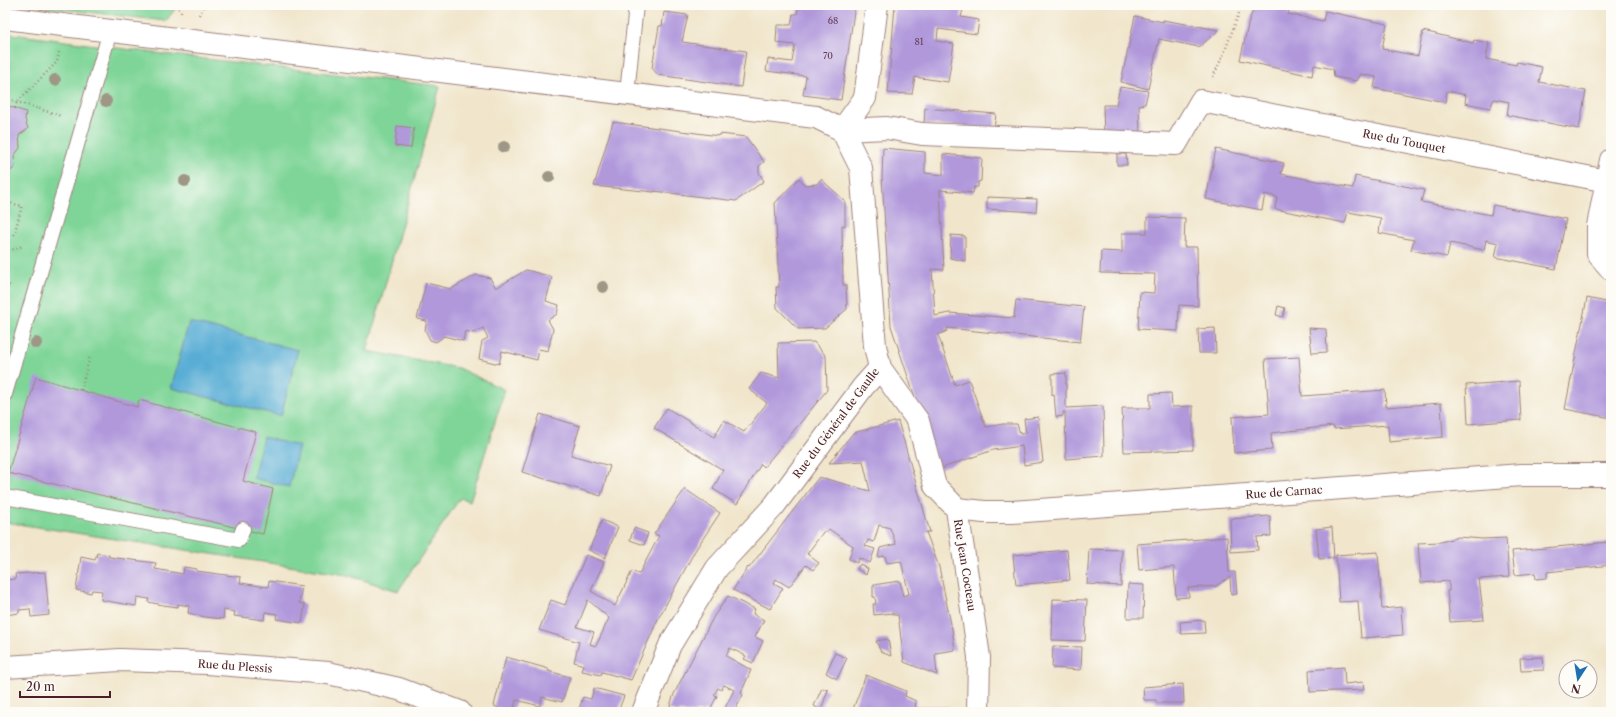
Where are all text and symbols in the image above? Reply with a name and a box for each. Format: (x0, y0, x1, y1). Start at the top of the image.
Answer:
house number: 68 (828, 15, 838, 26)
house number: 81 (914, 36, 924, 47)
house number: 70 (823, 50, 833, 61)
street label: Rue du Touquet (1361, 126, 1447, 156)
street label: Rue du Général de Gaulle (790, 365, 882, 481)
street label: Rue de Carnac (1245, 482, 1323, 502)
street label: Rue Jean Cocteau (951, 518, 979, 612)
street label: Rue du Plessis (197, 656, 273, 676)
north arrow (1558, 659, 1598, 699)
scale bar (20, 673, 110, 699)
text: 20 m (26, 679, 55, 694)
text: N (1569, 681, 1582, 697)

